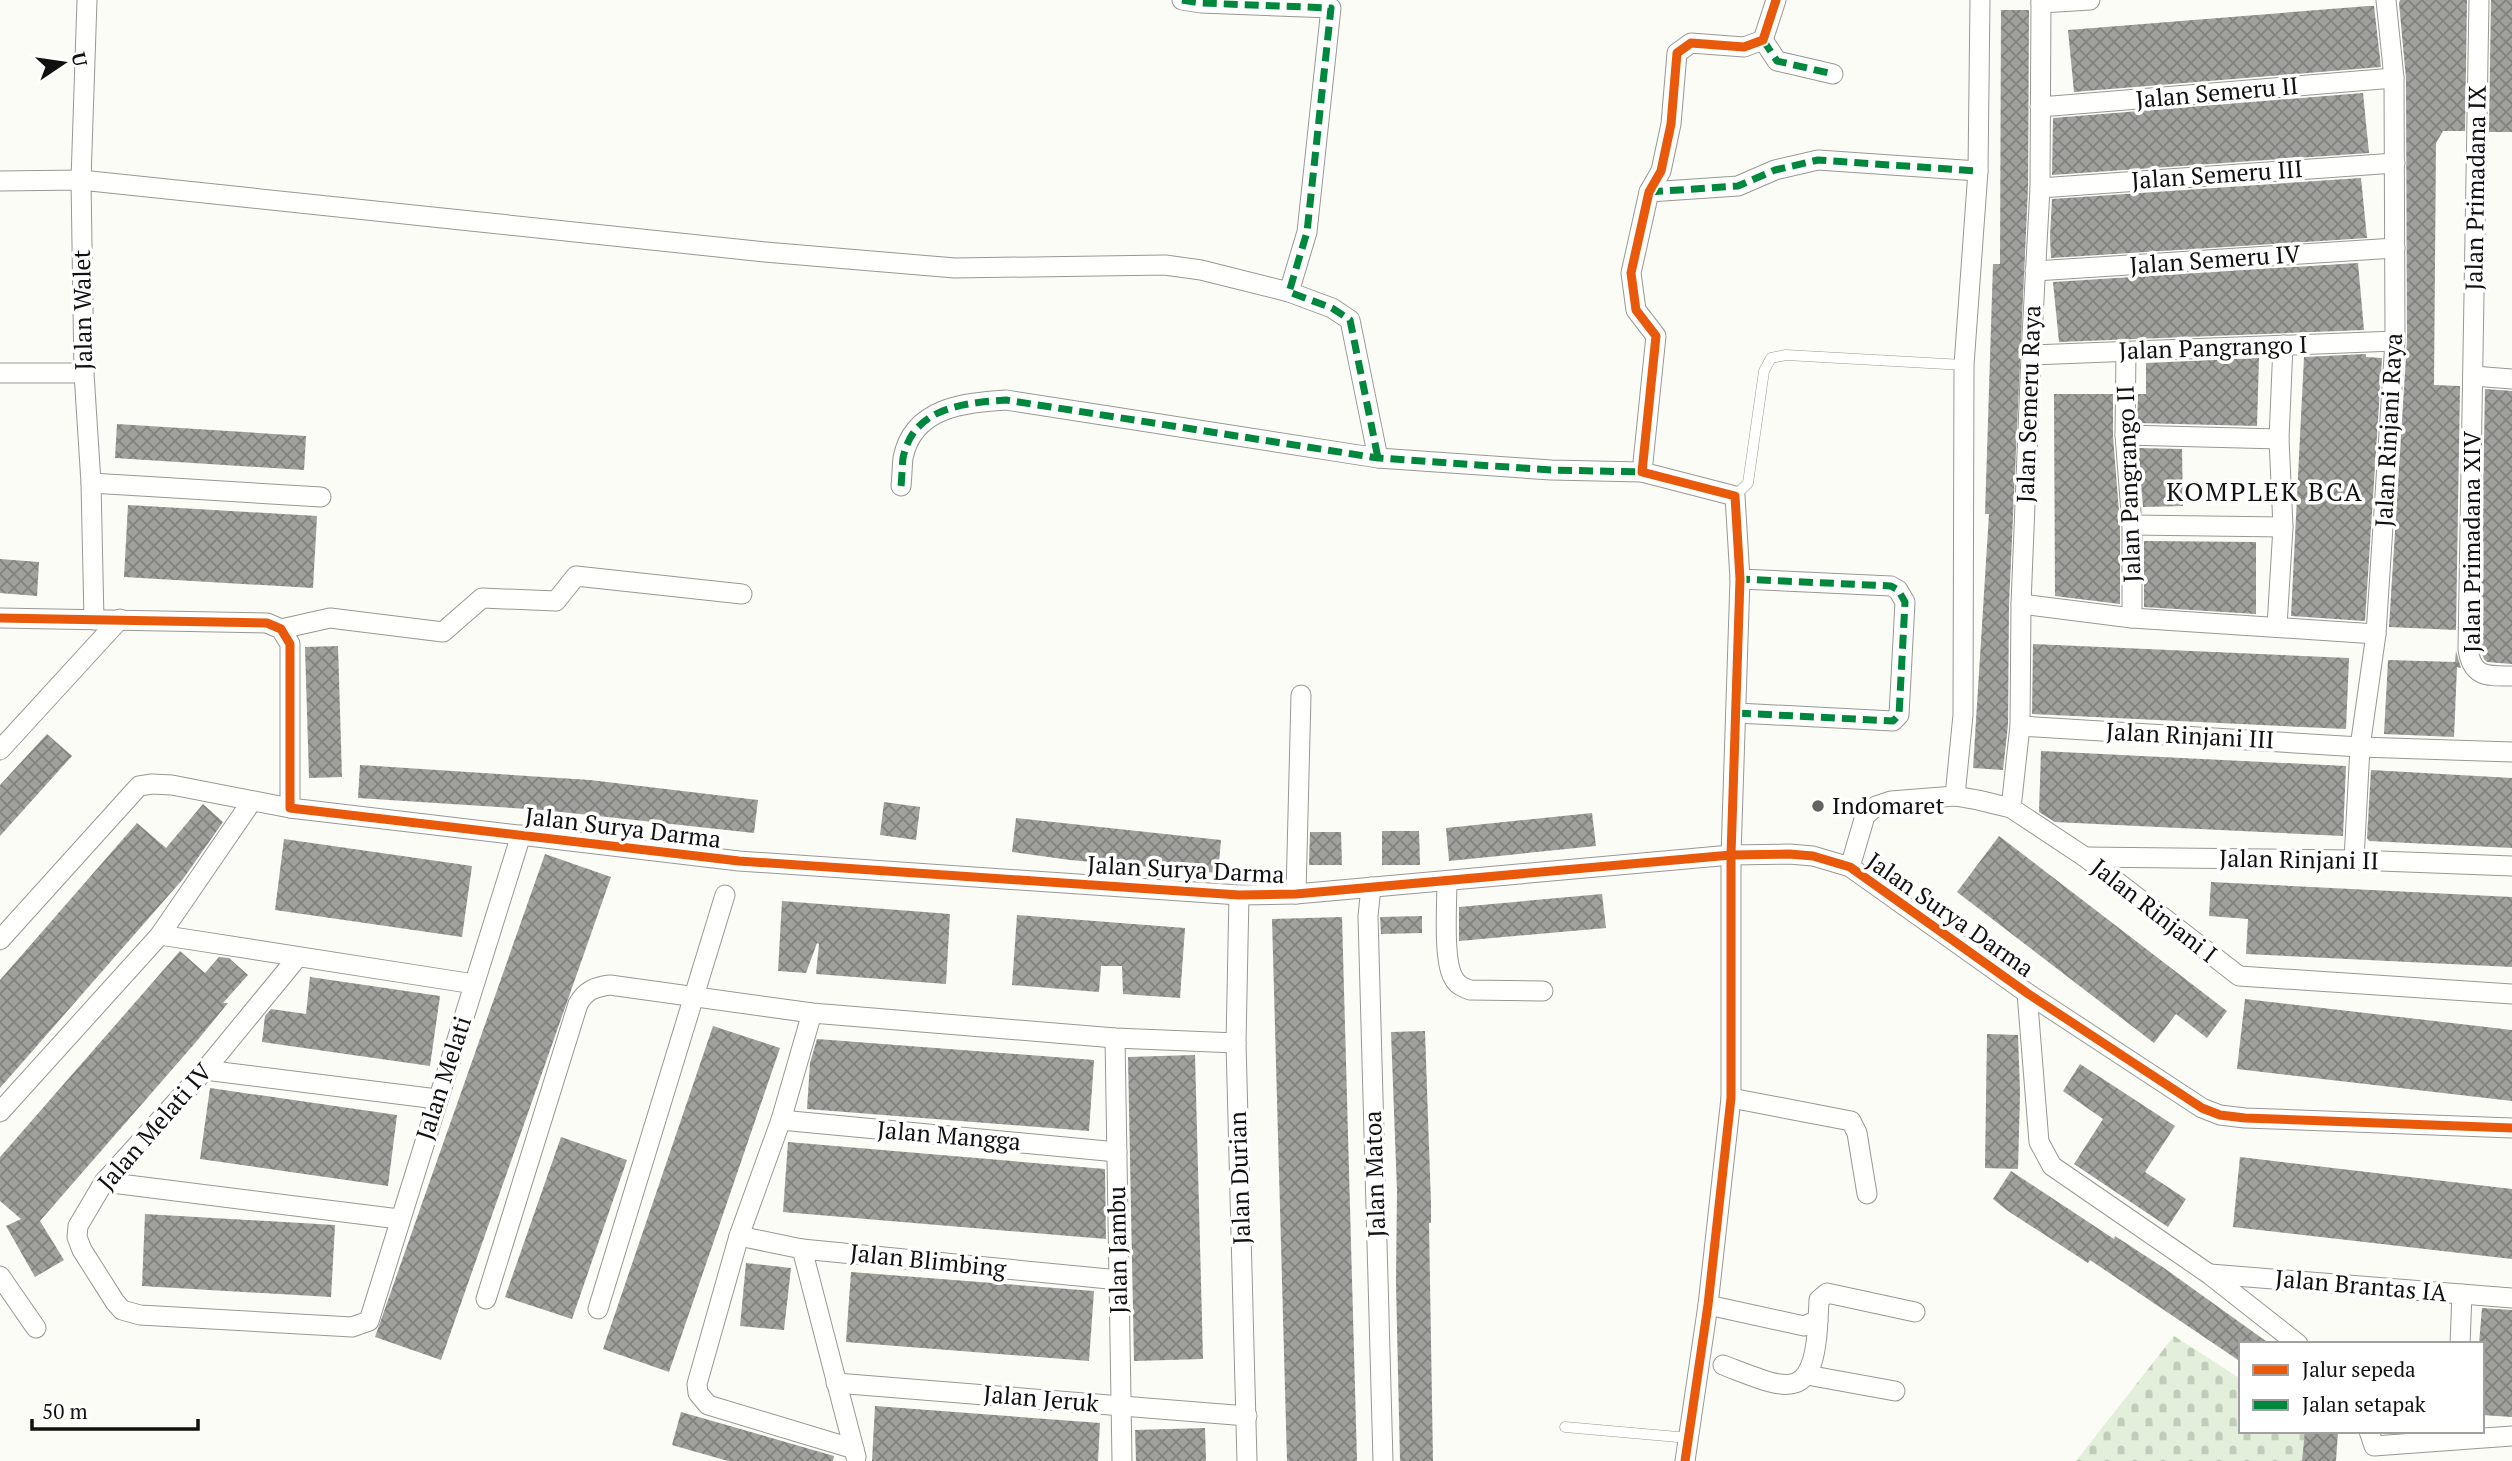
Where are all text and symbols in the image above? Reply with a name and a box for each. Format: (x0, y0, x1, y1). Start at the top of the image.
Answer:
north arrow (28, 28, 98, 98)
text: U (66, 50, 94, 69)
street label: Jalan Semeru II (2134, 69, 2300, 115)
street label: Jalan Primadana IX (2457, 85, 2493, 291)
street label: Jalan Semeru III (2130, 152, 2304, 196)
street label: Jalan Semeru IV (2128, 237, 2302, 281)
street label: Jalan Walet (65, 249, 99, 371)
street label: Jalan Semeru Raya (2009, 304, 2047, 503)
street label: Jalan Pangrango I (2118, 328, 2308, 366)
street label: Jalan Rinjani Raya (2367, 332, 2409, 528)
street label: Jalan Pangrango II (2109, 385, 2147, 583)
street label: Jalan Primadana XIV (2455, 430, 2487, 653)
district label: KOMPLEK BCA (2166, 474, 2364, 508)
street label: Jalan Rinjani III (2105, 715, 2275, 755)
place label: Indomaret (1832, 789, 1944, 821)
marker: Indomaret (1810, 798, 1826, 814)
street label: Jalan Surya Darma (523, 799, 723, 855)
street label: Jalan Rinjani II (2219, 842, 2379, 876)
street label: Jalan Surya Darma (1861, 845, 2041, 984)
street label: Jalan Surya Darma (1087, 848, 1285, 890)
street label: Jalan Rinjani I (2085, 851, 2224, 969)
street label: Jalan Melati (408, 1012, 478, 1144)
street label: Jalan Melati IV (90, 1055, 219, 1197)
street label: Jalan Matoa (1356, 1110, 1392, 1238)
street label: Jalan Durian (1221, 1111, 1257, 1245)
street label: Jalan Mangga (876, 1113, 1022, 1157)
street label: Jalan Jambu (1100, 1186, 1134, 1314)
street label: Jalan Blimbing (848, 1236, 1008, 1284)
street label: Jalan Brantas IA (2274, 1262, 2449, 1308)
legend (2239, 1342, 2484, 1433)
text: Jalur sepeda (2302, 1355, 2416, 1383)
street label: Jalan Jeruk (982, 1377, 1101, 1419)
scale bar (32, 1388, 198, 1432)
text: Jalan setapak (2302, 1390, 2426, 1418)
text: 50 m (42, 1397, 88, 1425)

